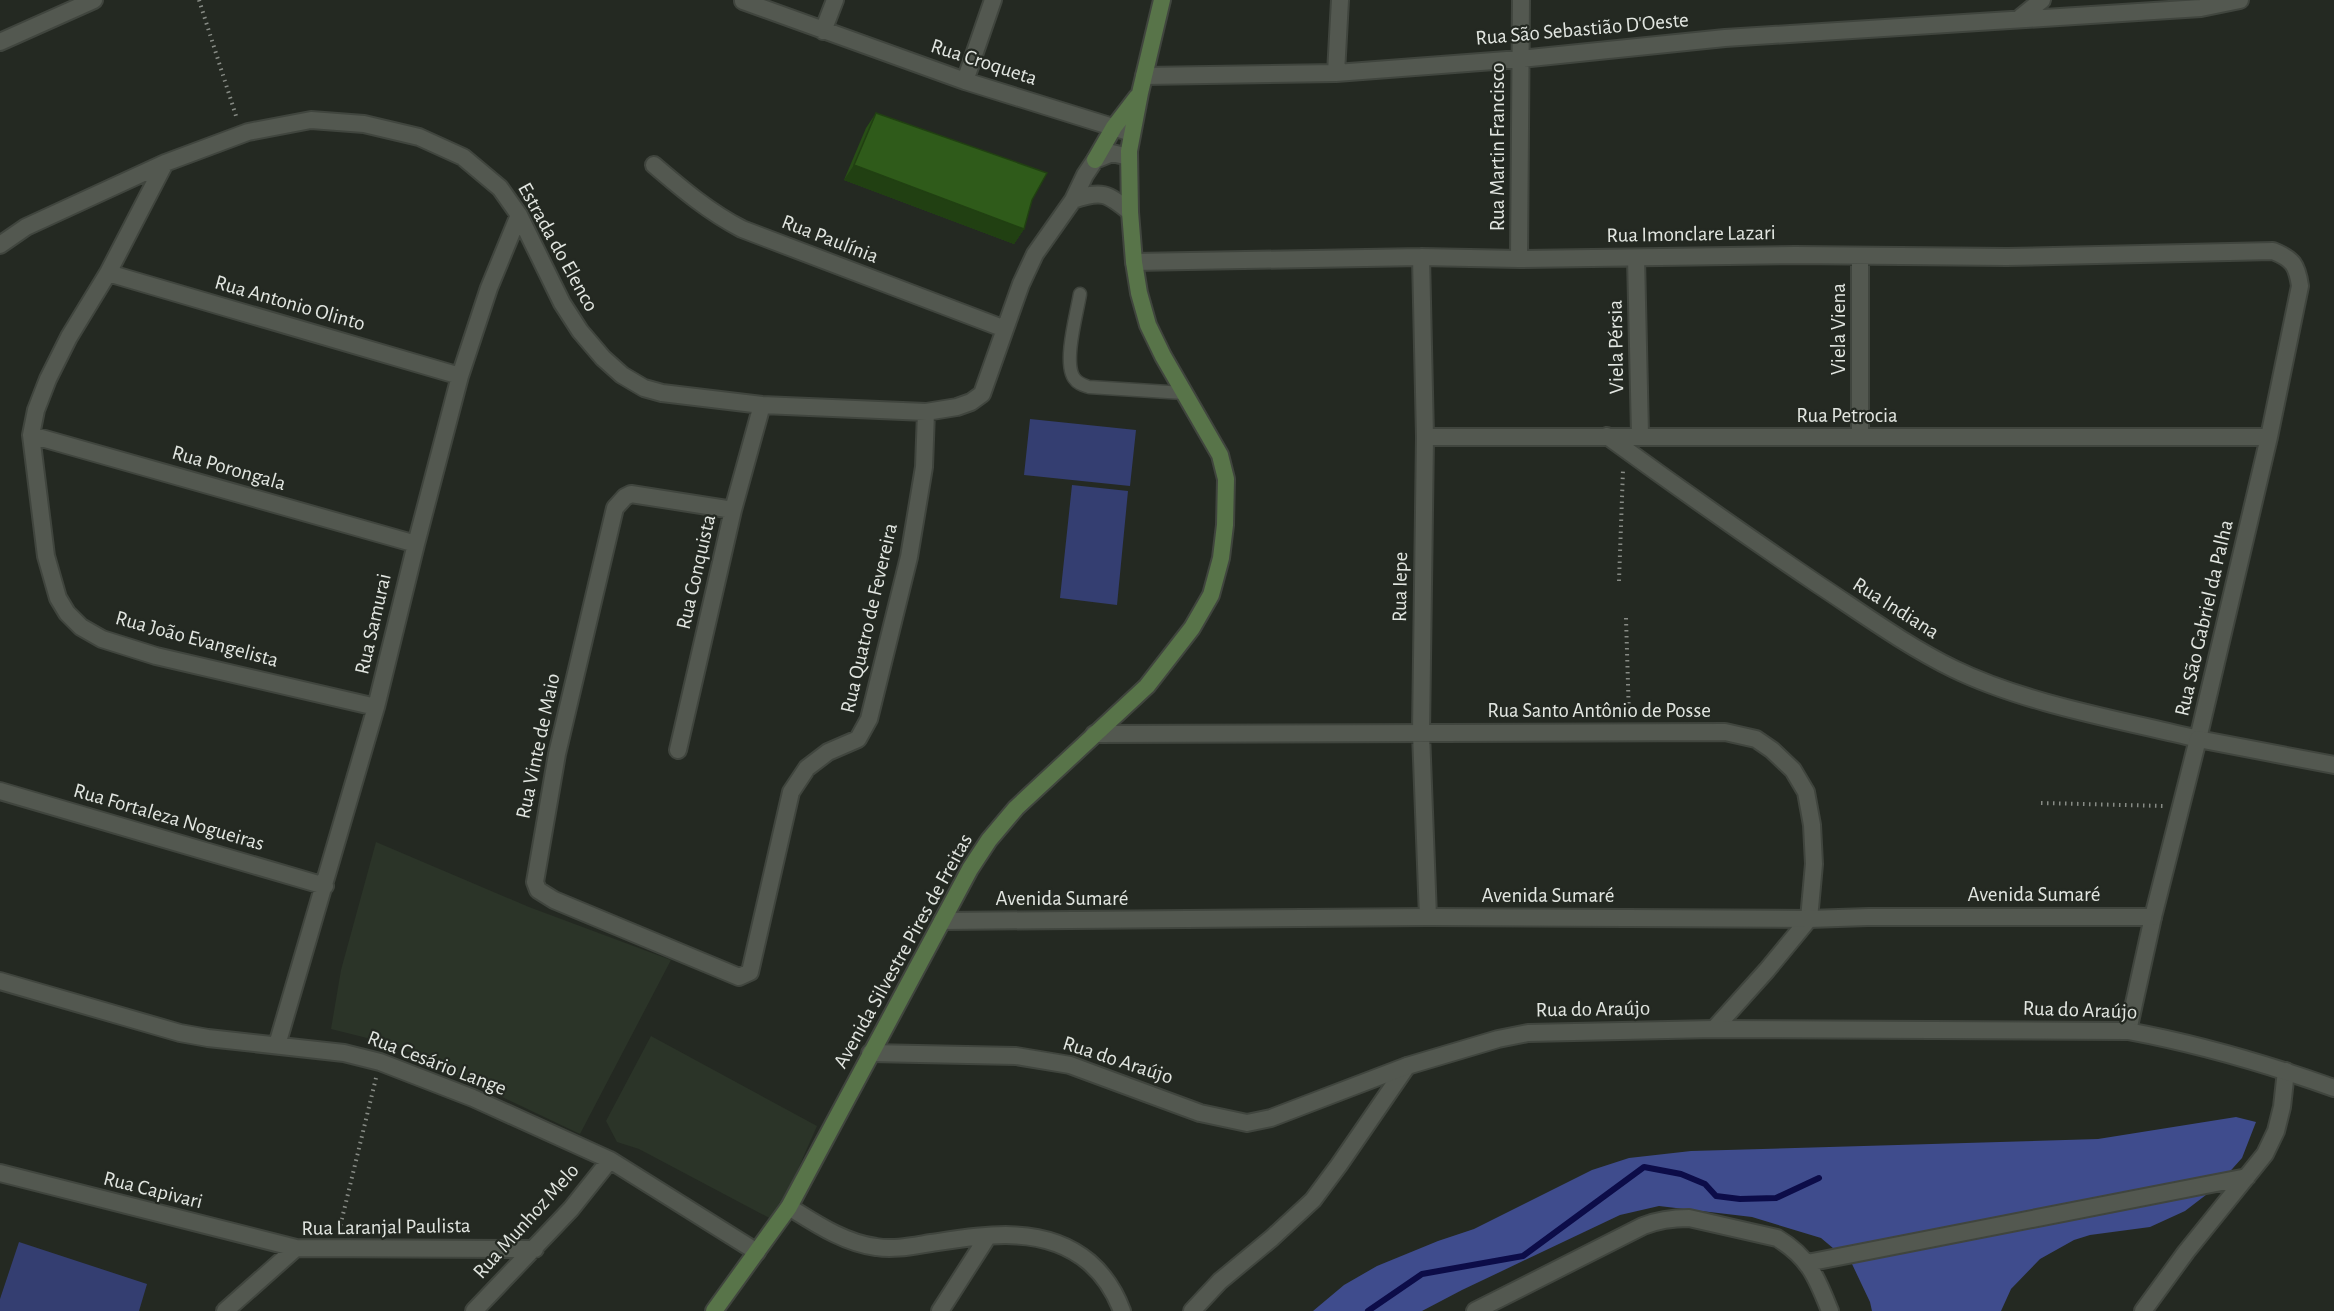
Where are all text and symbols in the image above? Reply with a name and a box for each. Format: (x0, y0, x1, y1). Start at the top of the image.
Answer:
street label: Rua São Sebastião D'Oeste (1474, 9, 1690, 49)
street label: Rua Croqueta (928, 35, 1040, 89)
street label: Rua Martin Francisco (1487, 63, 1508, 231)
street label: Estrada do Elenco (514, 179, 602, 315)
street label: Rua Paulínia (779, 211, 882, 267)
street label: Rua Imonclare Lazari (1606, 222, 1776, 246)
street label: Rua Antonio Olinto (212, 272, 368, 334)
street label: Viela Viena (1828, 283, 1849, 375)
street label: Viela Pérsia (1605, 300, 1627, 394)
street label: Rua Petrocia (1796, 405, 1898, 426)
street label: Rua Porongala (170, 442, 289, 494)
street label: Rua Conquista (673, 512, 719, 631)
street label: Rua São Gabriel da Palha (2171, 517, 2237, 718)
street label: Rua Quatro de Fevereira (837, 521, 901, 715)
street label: Rua Iepe (1389, 552, 1411, 622)
street label: Rua Samurai (351, 572, 395, 676)
street label: Rua Indiana (1849, 573, 1943, 643)
street label: Rua João Evangelista (113, 607, 281, 671)
street label: Rua Vinte de Maio (512, 671, 564, 821)
street label: Rua Santo Antônio de Posse (1487, 700, 1711, 721)
street label: Rua Fortaleza Nogueiras (71, 780, 267, 854)
street label: Avenida Silvestre Pires de Freitas (830, 830, 976, 1072)
street label: Avenida Sumaré (1967, 884, 2101, 905)
street label: Avenida Sumaré (1481, 885, 1615, 906)
street label: Avenida Sumaré (995, 888, 1129, 909)
street label: Rua do Araújo (1536, 998, 1650, 1020)
street label: Rua do Araújo (2022, 998, 2138, 1022)
street label: Rua Cesário Lange (365, 1027, 509, 1099)
street label: Rua do Araújo (1060, 1032, 1176, 1088)
street label: Rua Munhoz Melo (469, 1159, 583, 1283)
street label: Rua Capivari (101, 1168, 205, 1212)
street label: Rua Laranjal Paulista (301, 1215, 471, 1239)

